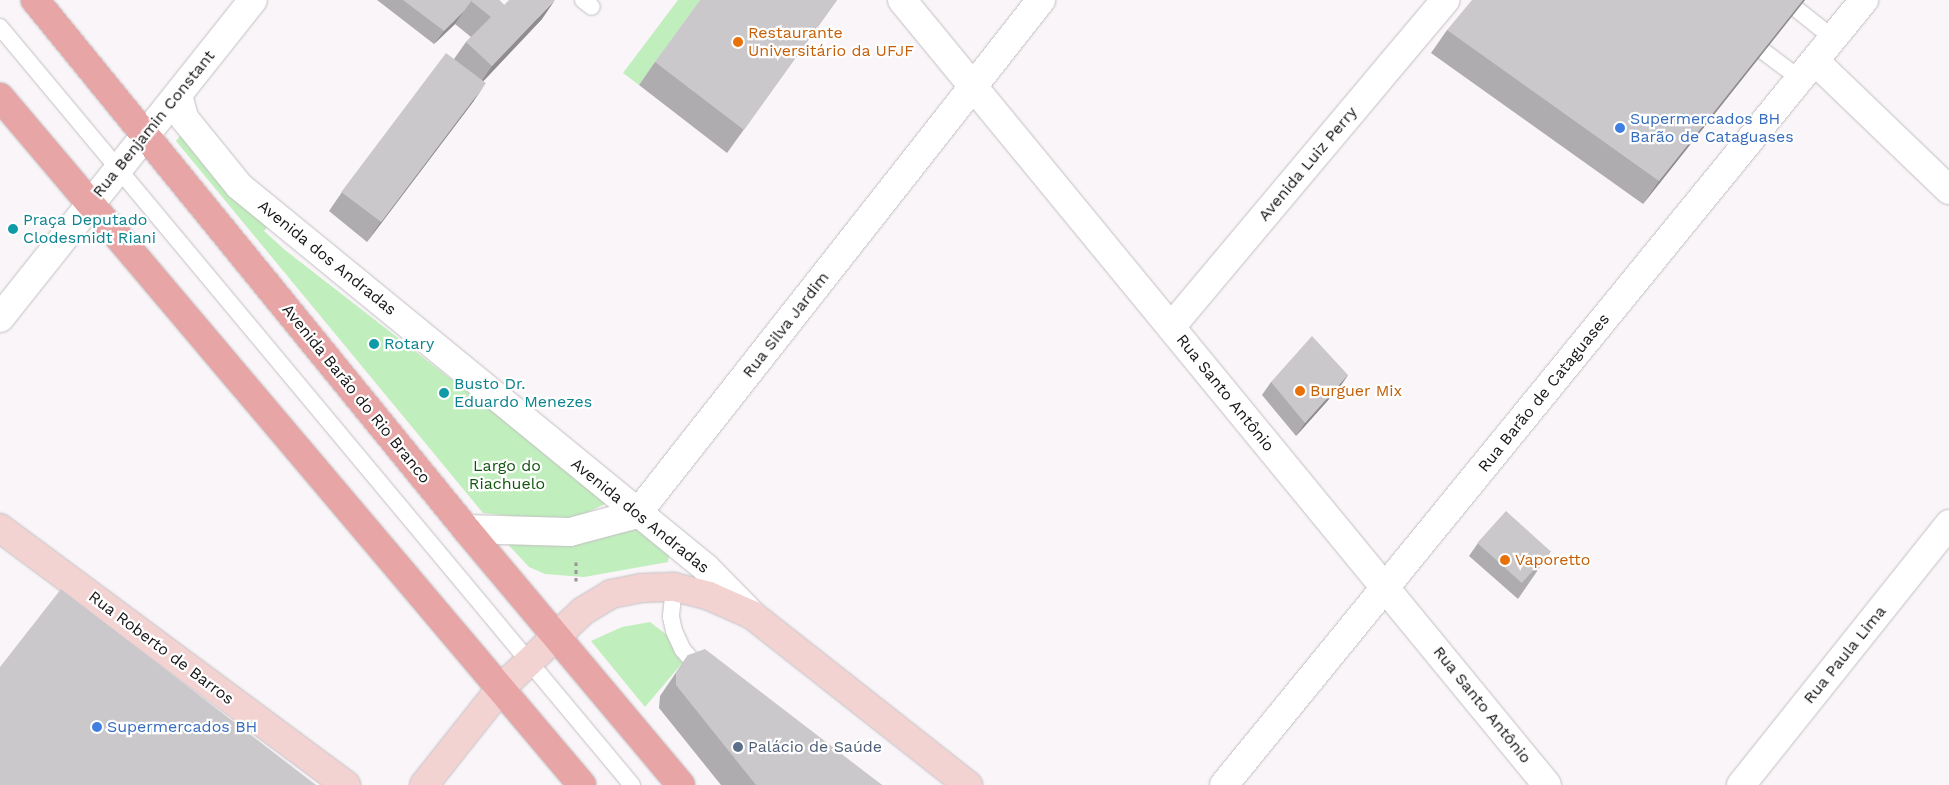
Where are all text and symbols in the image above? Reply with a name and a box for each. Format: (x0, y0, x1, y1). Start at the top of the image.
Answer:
place label: Restaurante Universitário da UFJF (748, 23, 914, 61)
marker: Restaurante Universitário da UFJF (732, 36, 744, 48)
street label: Rua Benjamin Constant (89, 47, 219, 201)
street label: Avenida Luiz Perry (1254, 103, 1362, 225)
place label: Supermercados BH Barão de Cataguases (1630, 109, 1794, 147)
marker: Supermercados BH Barão de Cataguases (1614, 122, 1626, 134)
street label: Avenida dos Andradas (254, 196, 400, 320)
place label: Praça Deputado Clodesmidt Riani (23, 210, 156, 248)
marker: Praça Deputado Clodesmidt Riani (7, 223, 19, 235)
street label: Rua Silva Jardim (738, 268, 834, 382)
street label: Avenida Barão do Rio Branco (278, 300, 434, 488)
street label: Rua Barão de Cataguases (1474, 310, 1614, 476)
street label: Rua Santo Antônio (1172, 330, 1278, 456)
place label: Rotary (384, 334, 434, 354)
marker: Rotary (368, 338, 380, 350)
place label: Busto Dr. Eduardo Menezes (454, 374, 592, 412)
place label: Burguer Mix (1310, 381, 1402, 401)
marker: Burguer Mix (1294, 385, 1306, 397)
marker: Busto Dr. Eduardo Menezes (438, 387, 450, 399)
street label: Avenida dos Andradas (567, 454, 713, 578)
park label: Largo do Riachuelo (469, 456, 545, 494)
place label: Vaporetto (1515, 550, 1590, 570)
marker: Vaporetto (1499, 554, 1511, 566)
street label: Rua Roberto de Barros (85, 587, 237, 709)
street label: Rua Paula Lima (1799, 602, 1891, 708)
street label: Rua Santo Antônio (1429, 642, 1535, 768)
place label: Supermercados BH (107, 717, 257, 737)
marker: Supermercados BH (91, 721, 103, 733)
place label: Palácio de Saúde (748, 737, 882, 757)
marker: Palácio de Saúde (732, 741, 744, 753)

